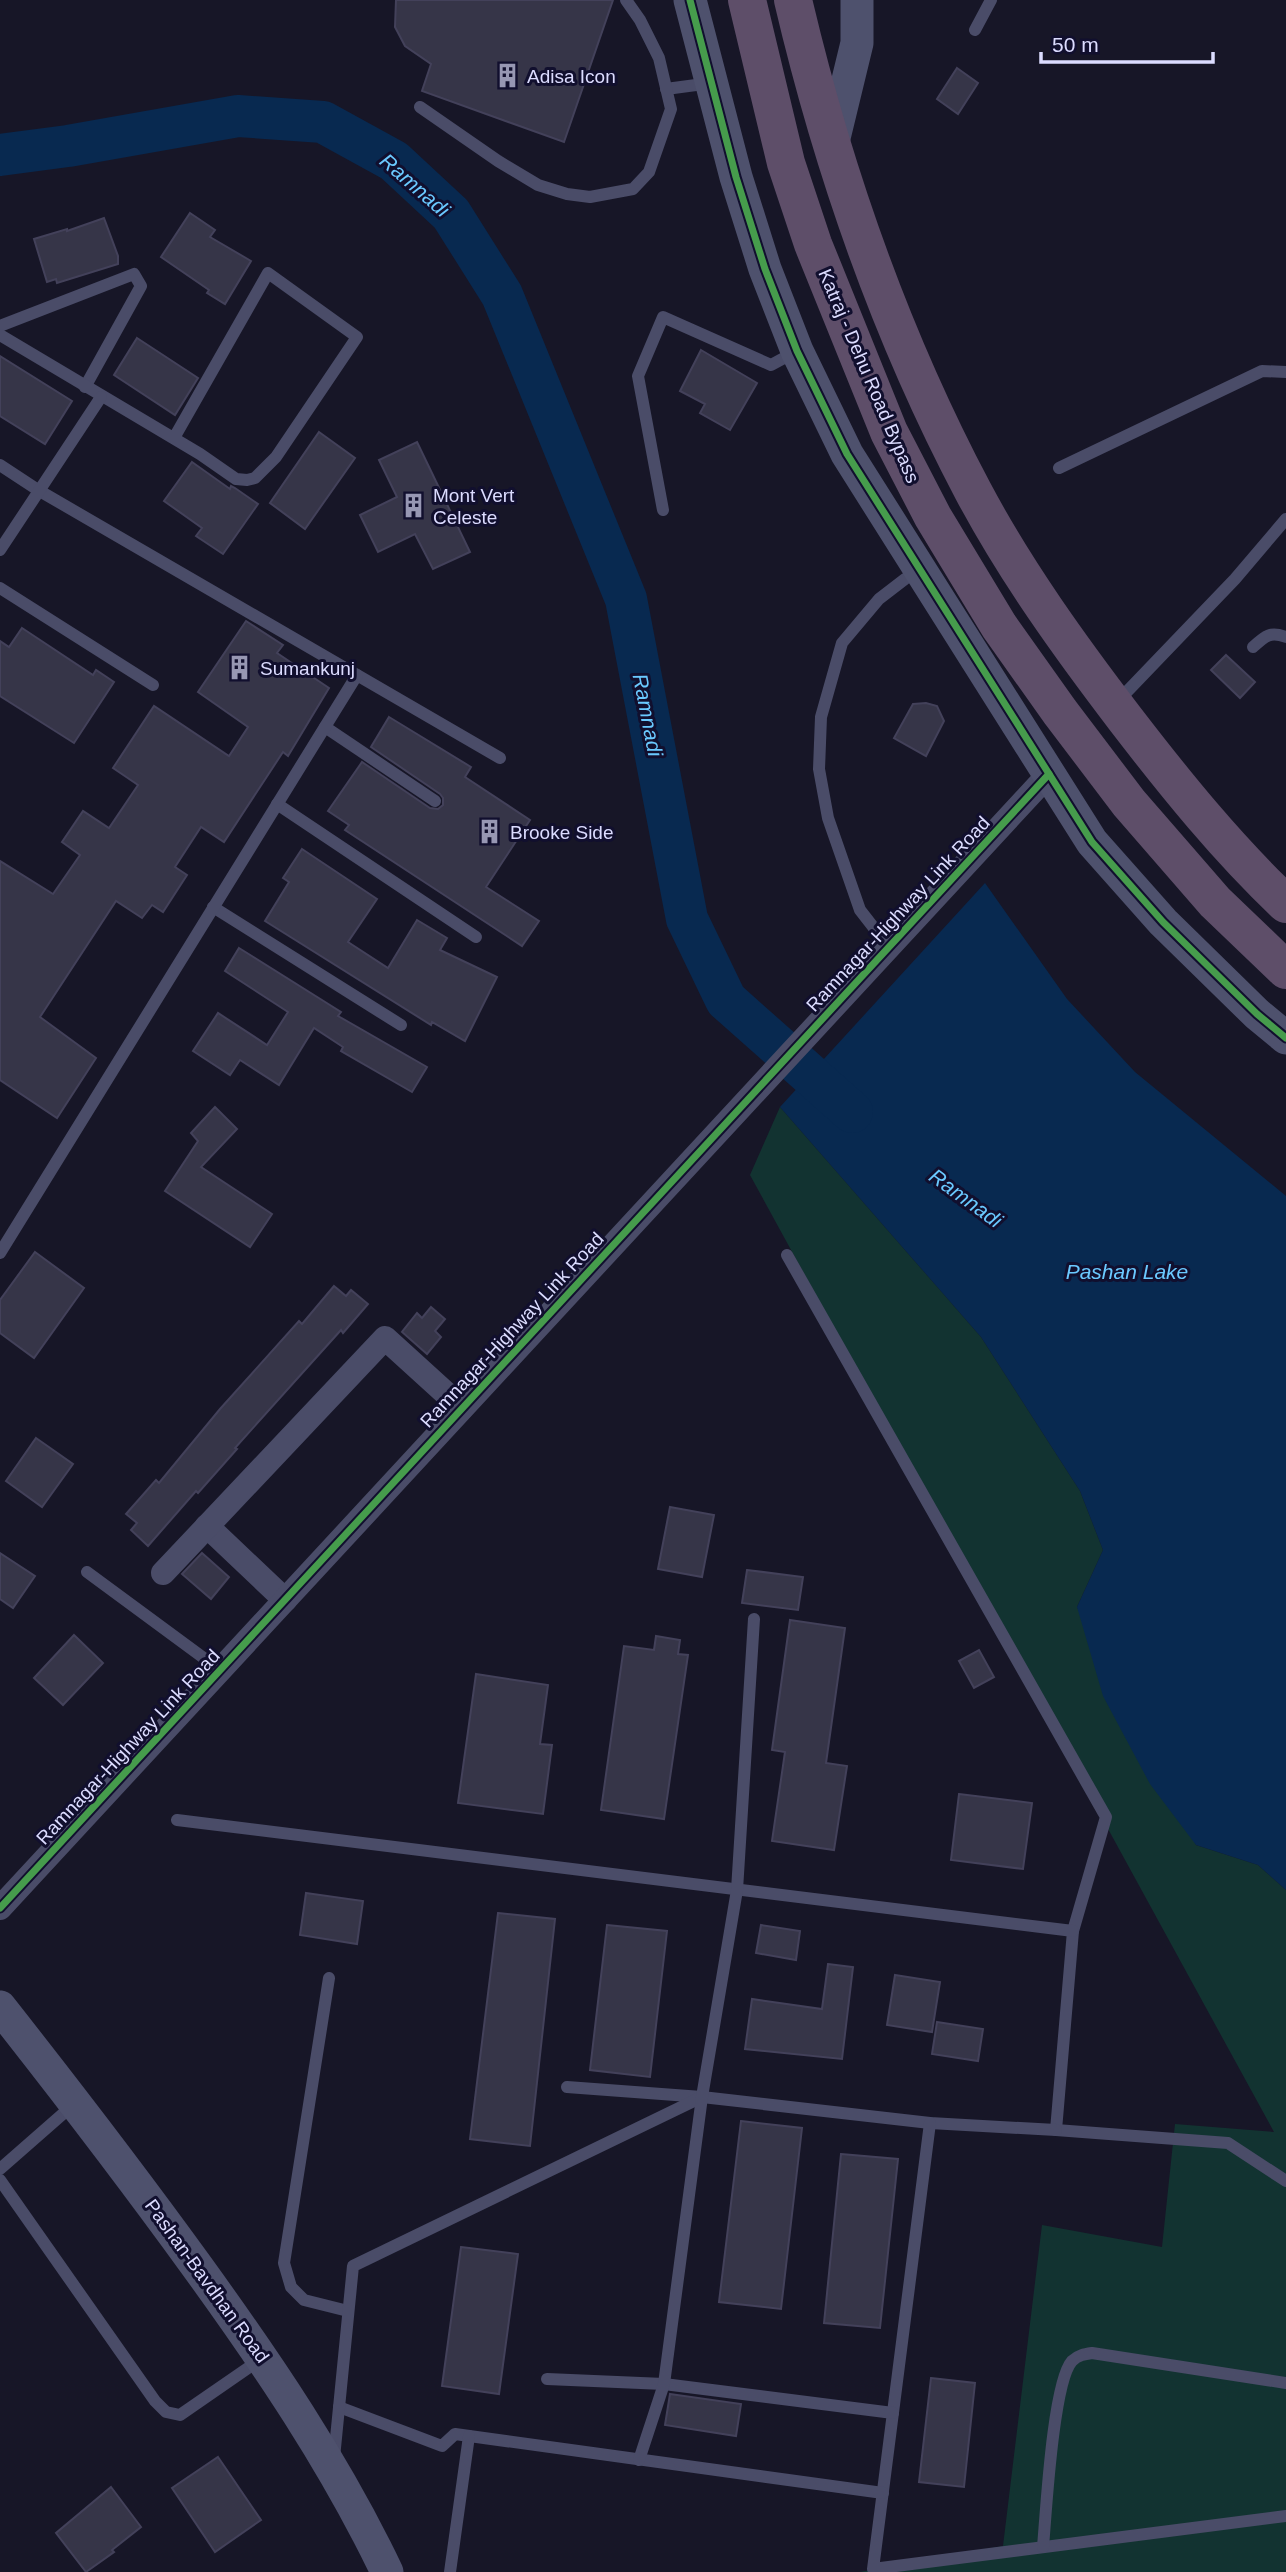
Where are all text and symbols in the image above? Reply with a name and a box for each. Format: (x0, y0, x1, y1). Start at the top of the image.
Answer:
scale bar (1041, 21, 1212, 65)
text: 50 m (1052, 33, 1099, 56)
building icon: Adisa Icon (493, 62, 521, 90)
place label: Adisa Icon (527, 66, 616, 87)
water label: Ramnadi (376, 149, 455, 222)
street label: Katraj - Dehu Road Bypass (814, 266, 924, 486)
place label: Mont Vert Celeste (433, 485, 515, 528)
building icon: Mont Vert Celeste (399, 492, 427, 520)
building icon: Sumankunj (226, 654, 254, 682)
place label: Sumankunj (260, 658, 355, 679)
water label: Ramnadi (629, 672, 668, 760)
street label: Ramnagar-Highway Link Road (802, 812, 994, 1016)
building icon: Brooke Side (476, 818, 504, 846)
place label: Brooke Side (510, 822, 614, 843)
water label: Ramnadi (925, 1164, 1008, 1233)
street label: Ramnagar-Highway Link Road (416, 1228, 608, 1432)
water label: Pashan Lake (1066, 1260, 1188, 1283)
street label: Ramnagar-Highway Link Road (32, 1645, 224, 1849)
street label: Pashan-Bavdhan Road (141, 2195, 273, 2367)

